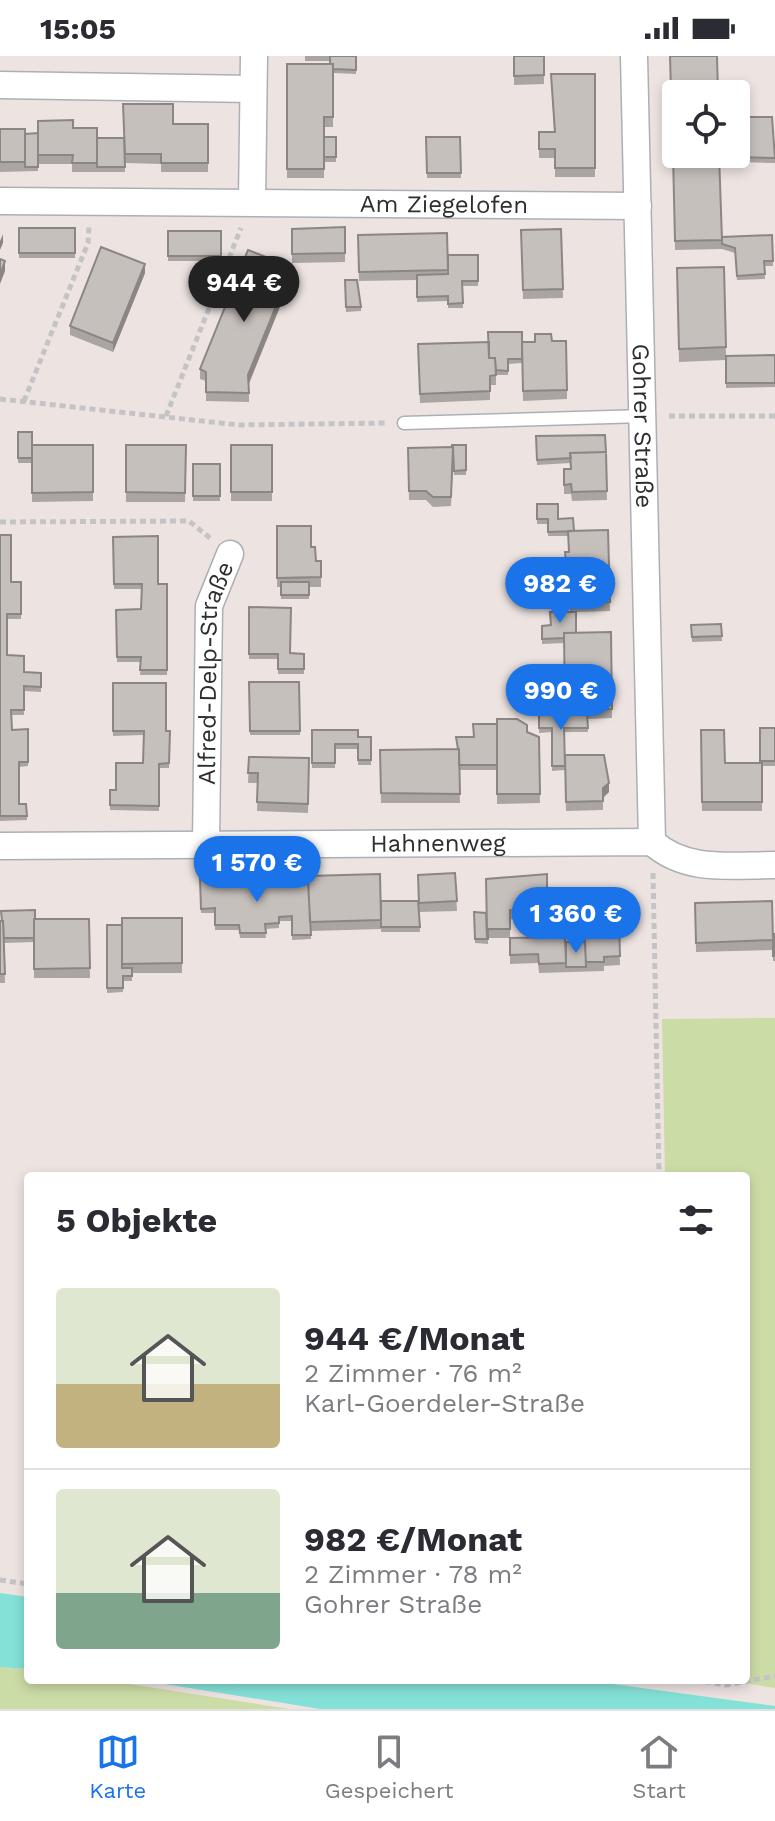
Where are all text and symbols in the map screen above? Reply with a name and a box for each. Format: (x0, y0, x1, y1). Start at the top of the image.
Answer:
text: 15:05 (40, 11, 116, 46)
map controls (662, 80, 750, 168)
button: locate (662, 80, 750, 168)
street label: Am Ziegelofen (360, 190, 528, 219)
pin: 944 € (188, 256, 300, 324)
text: 944 € (206, 267, 282, 297)
street label: Gohrer Straße (627, 343, 658, 508)
street label: Alfred-Delp-Straße (193, 557, 240, 785)
pin: 982 € (504, 557, 616, 625)
text: 982 € (523, 568, 597, 598)
pin: 990 € (505, 664, 617, 732)
text: 990 € (524, 675, 598, 705)
street label: Hahnenweg (370, 829, 506, 858)
pin: 1 570 € (183, 836, 331, 904)
text: 1 570 € (212, 847, 302, 877)
pin: 1 360 € (502, 887, 650, 955)
text: 1 360 € (530, 898, 622, 928)
icon: filters (674, 1198, 718, 1242)
text: 5 Objekte (56, 1200, 217, 1240)
text: 944 €/Monat (304, 1318, 525, 1358)
icon: home (120, 1320, 216, 1416)
text: 2 Zimmer · 76 m² (304, 1358, 521, 1388)
text: Karl-Goerdeler-Straße (304, 1388, 585, 1418)
text: 982 €/Monat (304, 1519, 522, 1559)
icon: home (120, 1521, 216, 1617)
text: 2 Zimmer · 78 m² (304, 1559, 522, 1589)
text: Gohrer Straße (304, 1589, 482, 1619)
tab: Karte (89, 1730, 146, 1803)
tab: Gespeichert (325, 1730, 454, 1803)
tab: Start (632, 1730, 686, 1803)

